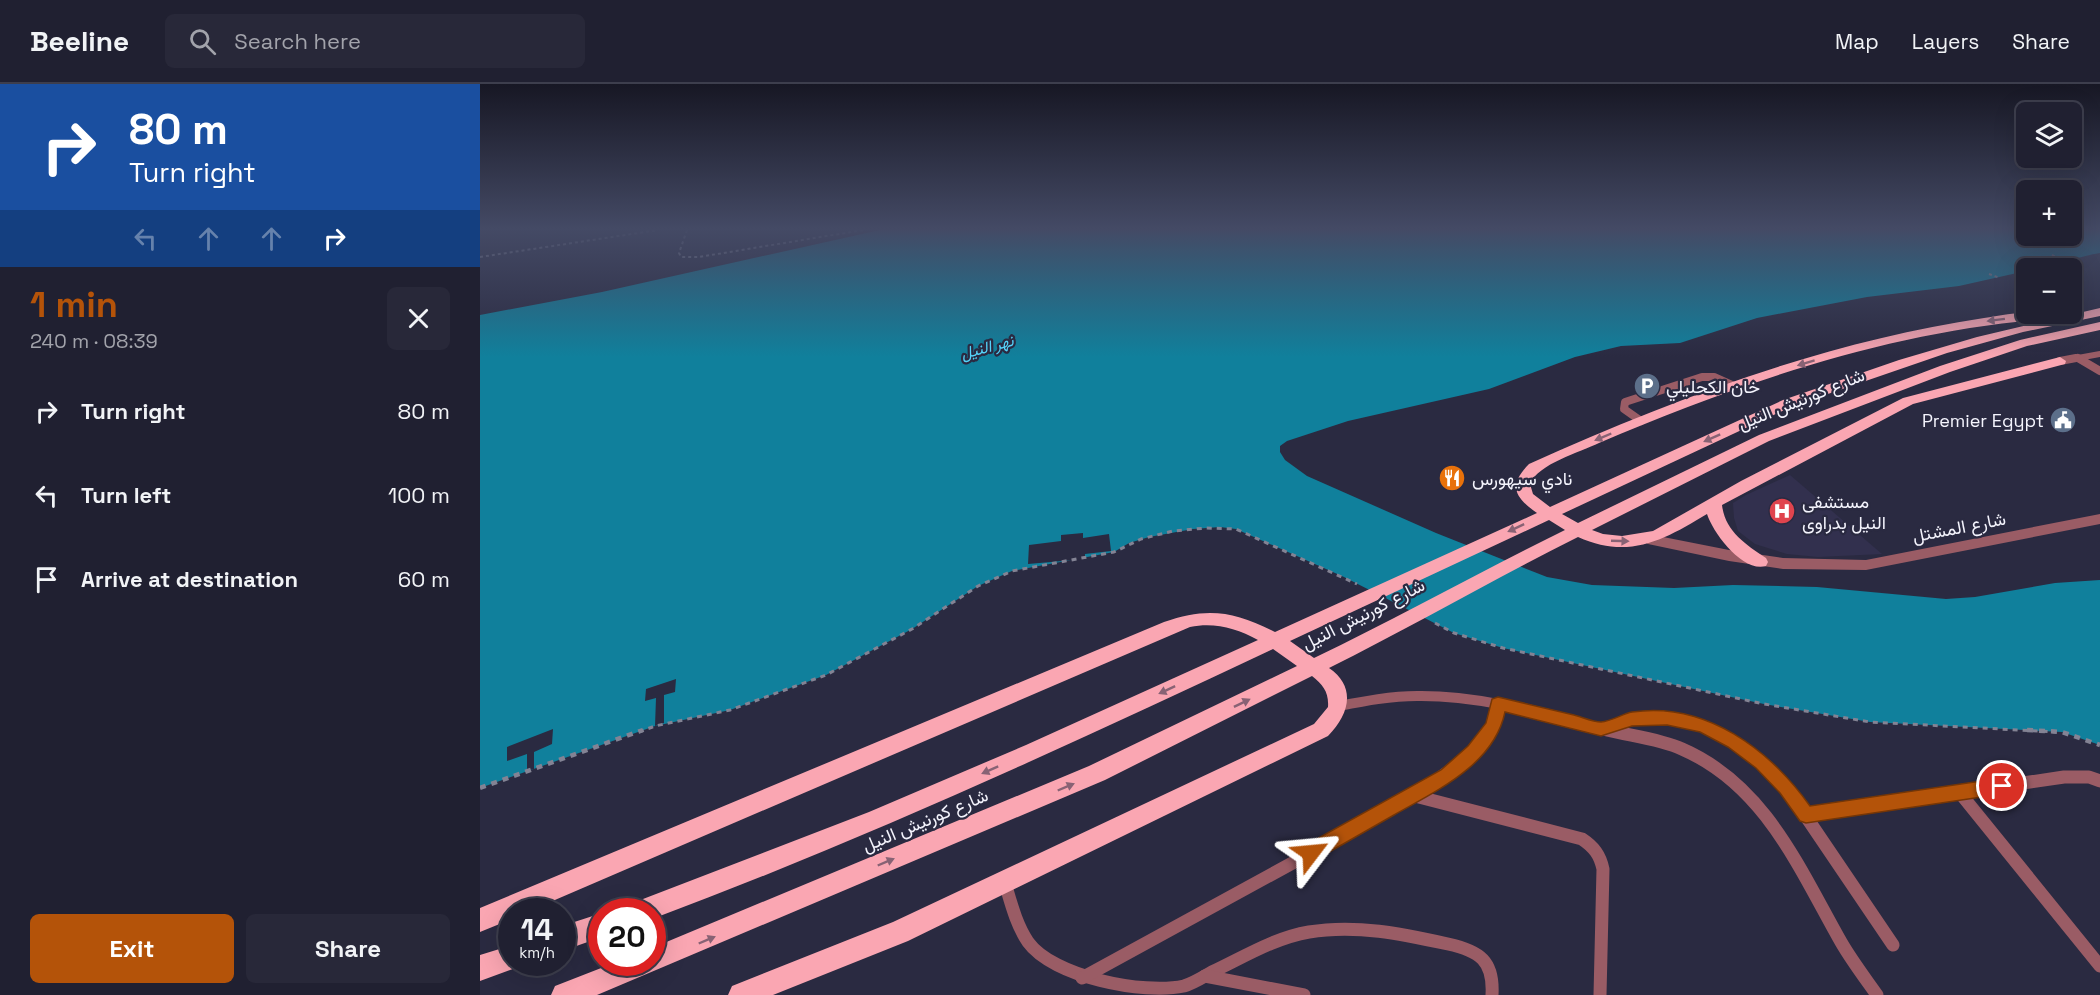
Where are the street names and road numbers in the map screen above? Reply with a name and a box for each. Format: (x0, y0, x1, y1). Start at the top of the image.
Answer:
street label: شارع كورنيش النيل (1734, 363, 1868, 436)
street label: شارع المشتل (1910, 507, 2008, 548)
street label: شارع كورنيش النيل (1298, 573, 1429, 656)
street label: شارع كورنيش النيل (858, 783, 992, 858)

